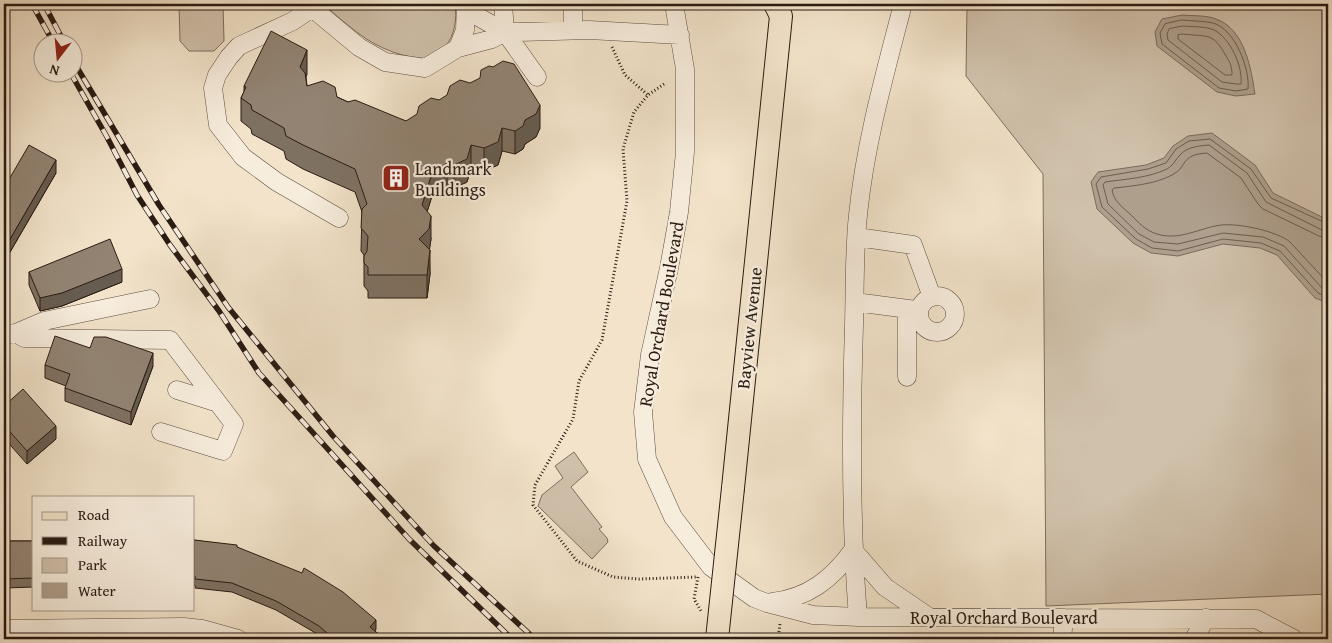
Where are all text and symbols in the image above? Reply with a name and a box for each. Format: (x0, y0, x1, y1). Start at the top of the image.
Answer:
north arrow (32, 32, 82, 82)
text: N (47, 59, 62, 81)
place label: Landmark Buildings (415, 155, 493, 203)
building icon: Landmark Buildings (381, 163, 411, 193)
street label: Royal Orchard Boulevard (631, 219, 691, 409)
street label: Bayview Avenue (729, 266, 769, 390)
legend (32, 496, 195, 610)
text: Road (78, 504, 109, 525)
text: Railway (78, 530, 128, 551)
text: Park (78, 554, 107, 575)
text: Water (78, 580, 116, 601)
street label: Royal Orchard Boulevard (910, 604, 1098, 631)

